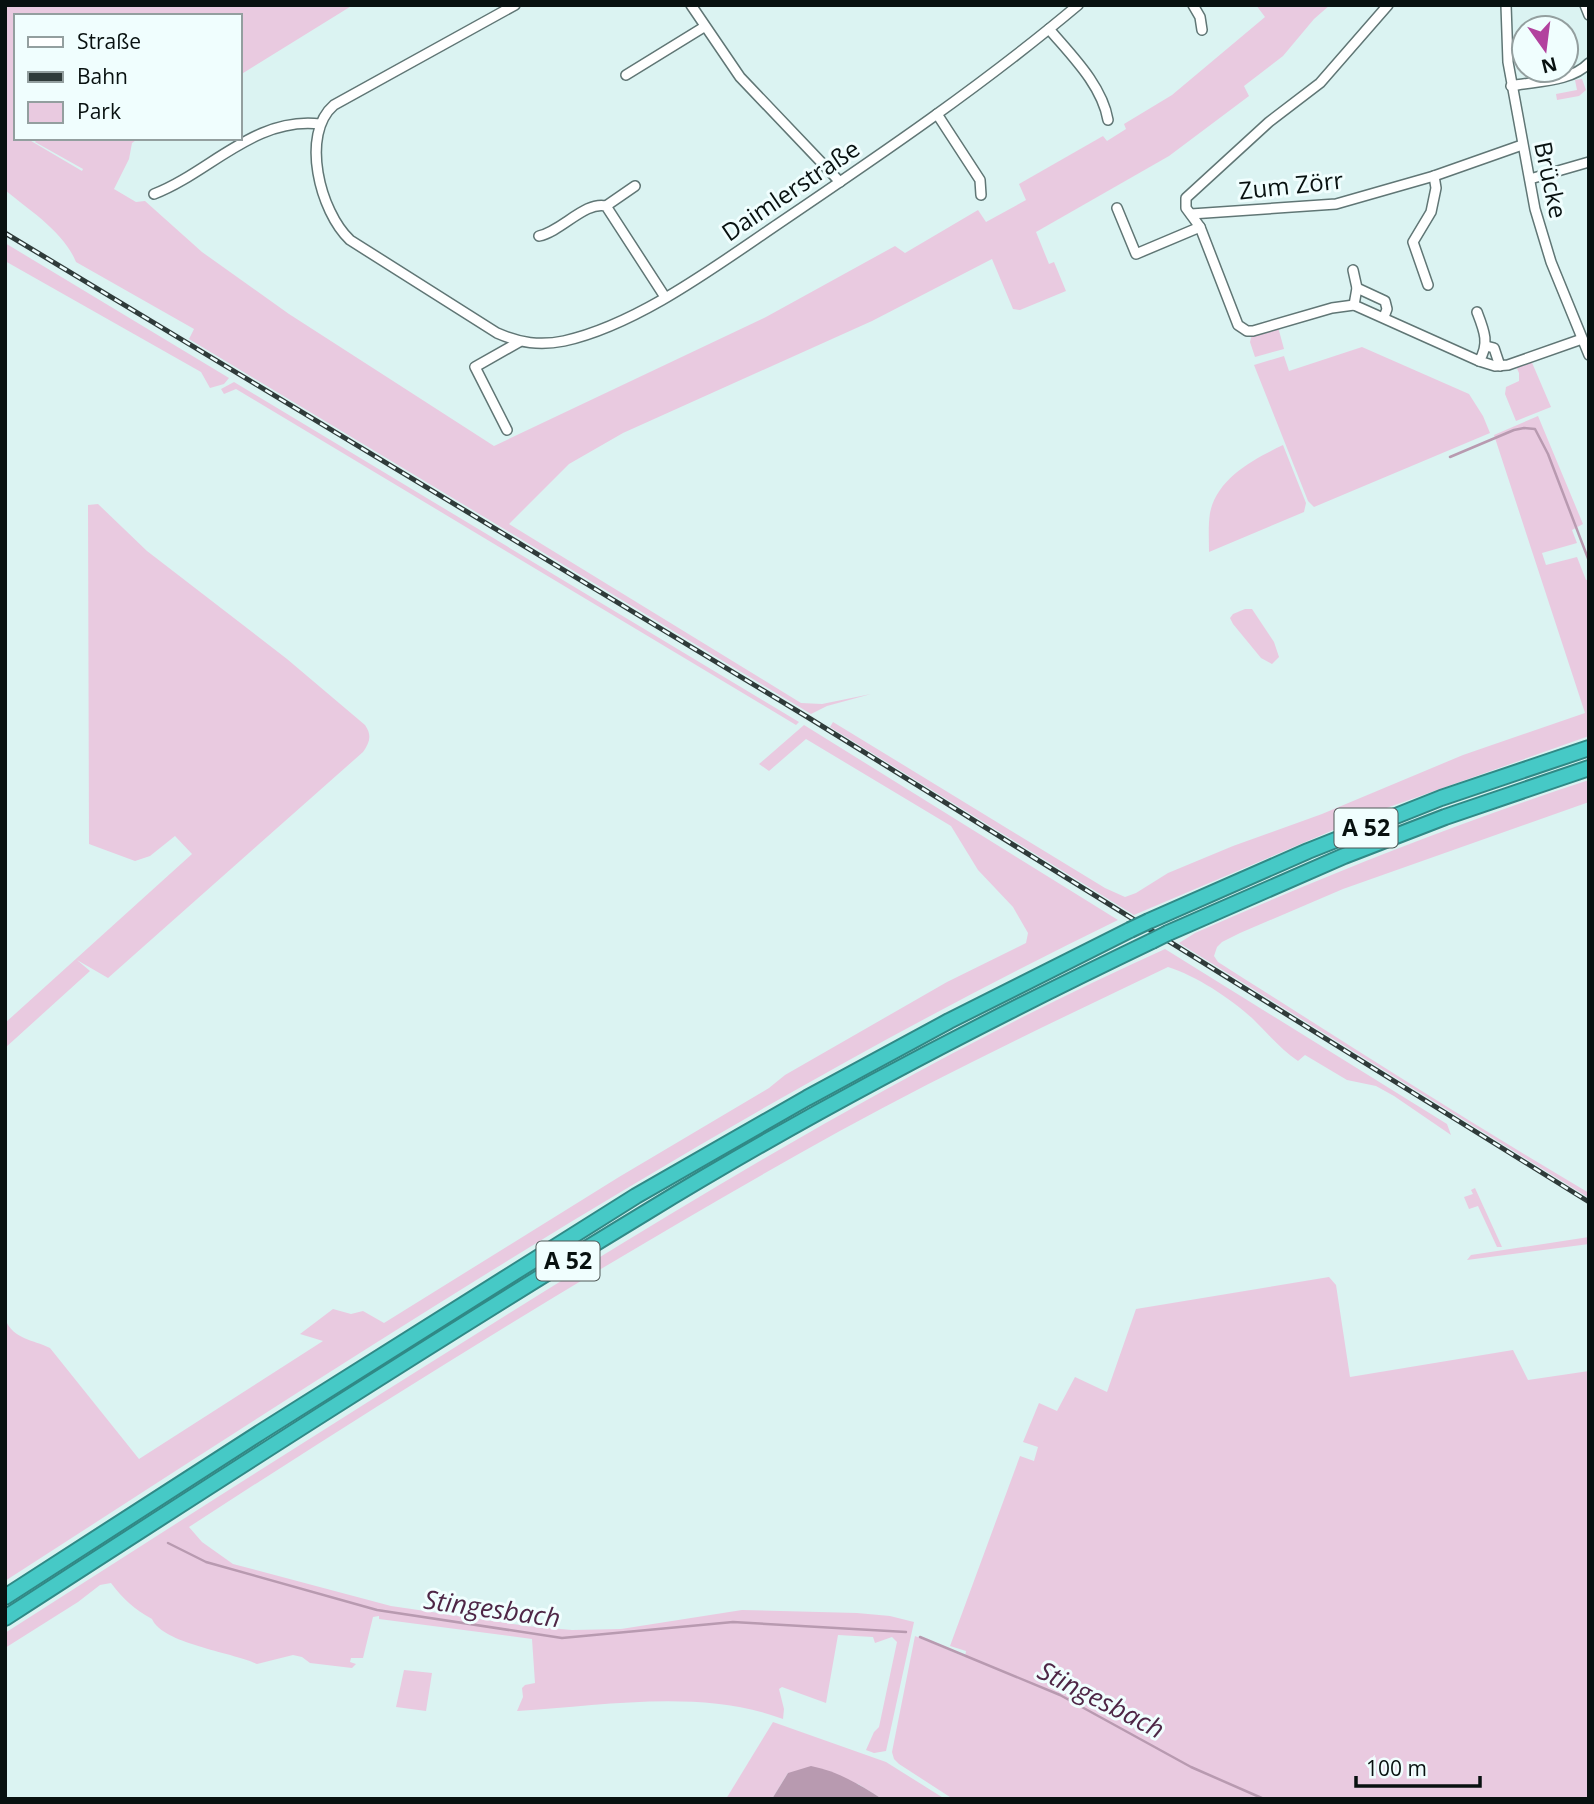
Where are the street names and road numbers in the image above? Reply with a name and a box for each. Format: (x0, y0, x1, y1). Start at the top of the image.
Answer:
street label: Daimlerstraße (715, 131, 866, 248)
street label: Brücke (1527, 138, 1576, 221)
street label: Zum Zörr (1237, 163, 1345, 206)
road number: A 52 (1334, 808, 1398, 848)
road number: A 52 (536, 1242, 600, 1280)

